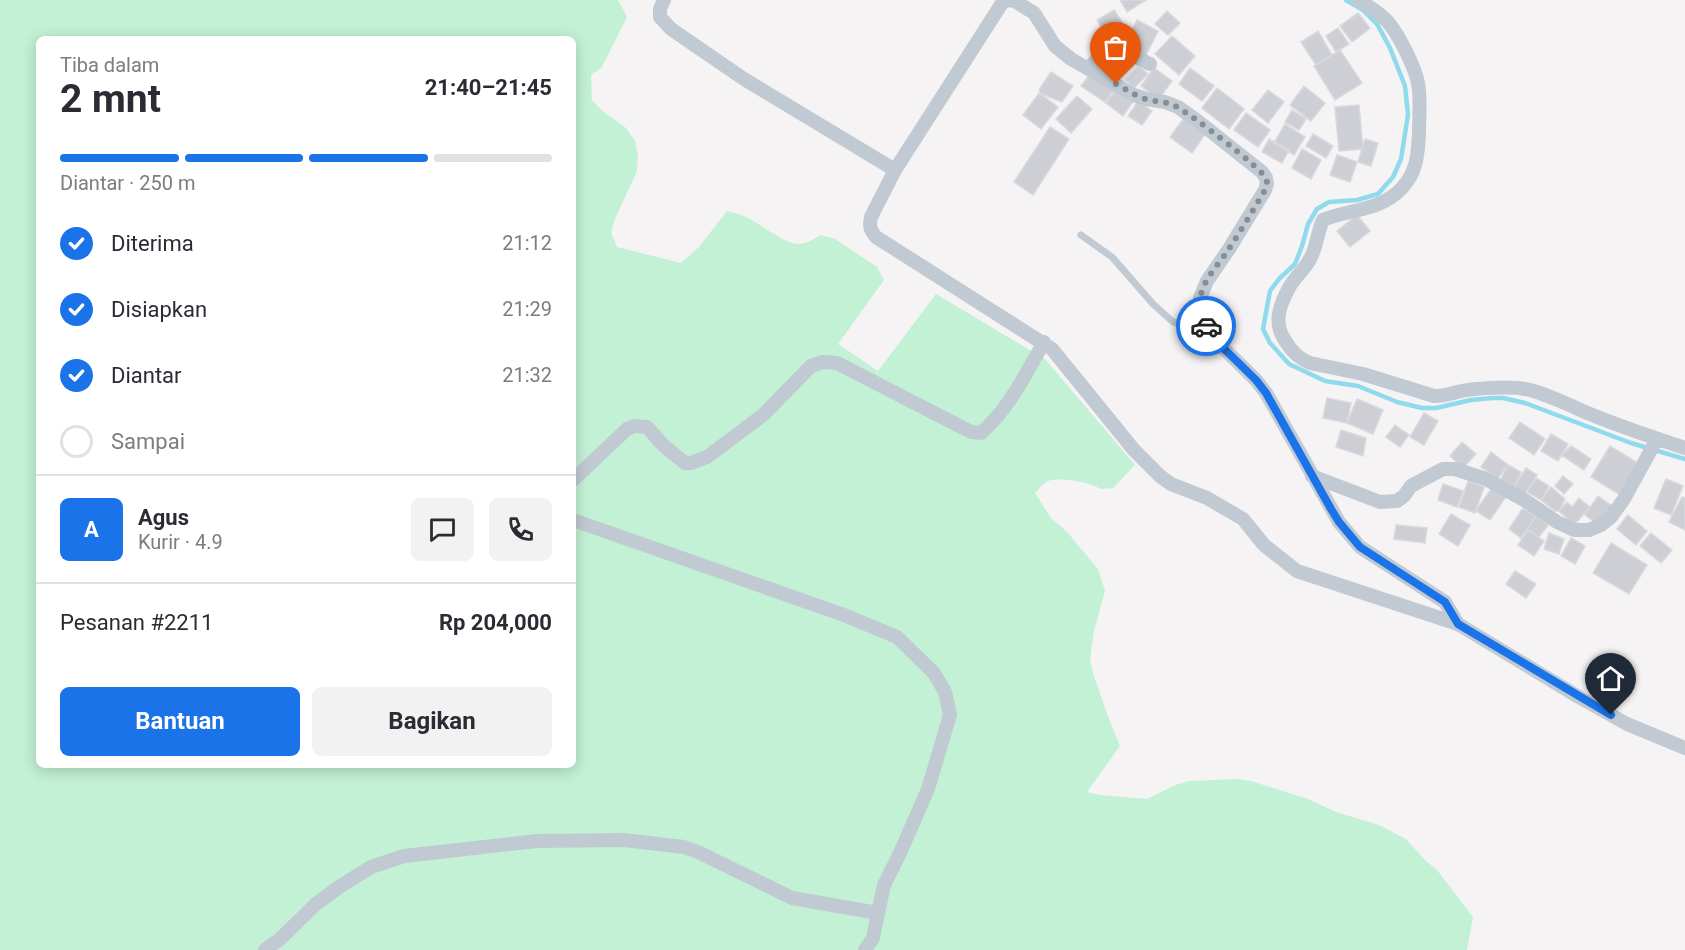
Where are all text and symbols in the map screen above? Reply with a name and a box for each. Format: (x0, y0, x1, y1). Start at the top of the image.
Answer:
pin (1090, 22, 1141, 84)
icon: bag (1099, 31, 1132, 64)
text: Tiba dalam (60, 53, 159, 77)
text: 21:40–21:45 (425, 75, 552, 100)
text: 2 mnt (60, 76, 161, 122)
text: Diantar · 250 m (60, 171, 195, 195)
icon: check (60, 227, 93, 260)
text: Diterima (111, 231, 194, 256)
text: 21:12 (502, 231, 552, 255)
icon: check (60, 293, 93, 326)
courier (1176, 296, 1236, 356)
text: Disiapkan (111, 297, 207, 322)
text: 21:29 (502, 297, 552, 321)
icon: car (1190, 310, 1223, 343)
icon: check (60, 359, 93, 392)
text: Diantar (111, 363, 182, 388)
text: 21:32 (502, 363, 552, 387)
text: Sampai (111, 429, 185, 454)
button: chat (411, 498, 474, 561)
button: phone (489, 498, 552, 561)
text: Agus (138, 505, 189, 530)
text: A (84, 517, 99, 542)
text: Kurir · 4.9 (138, 530, 223, 554)
text: Pesanan #2211 (60, 610, 213, 635)
text: Rp 204,000 (439, 610, 552, 635)
pin (1585, 653, 1636, 715)
icon: home (1594, 662, 1627, 695)
button: Bantuan (60, 687, 300, 756)
button: Bagikan (312, 687, 552, 756)

